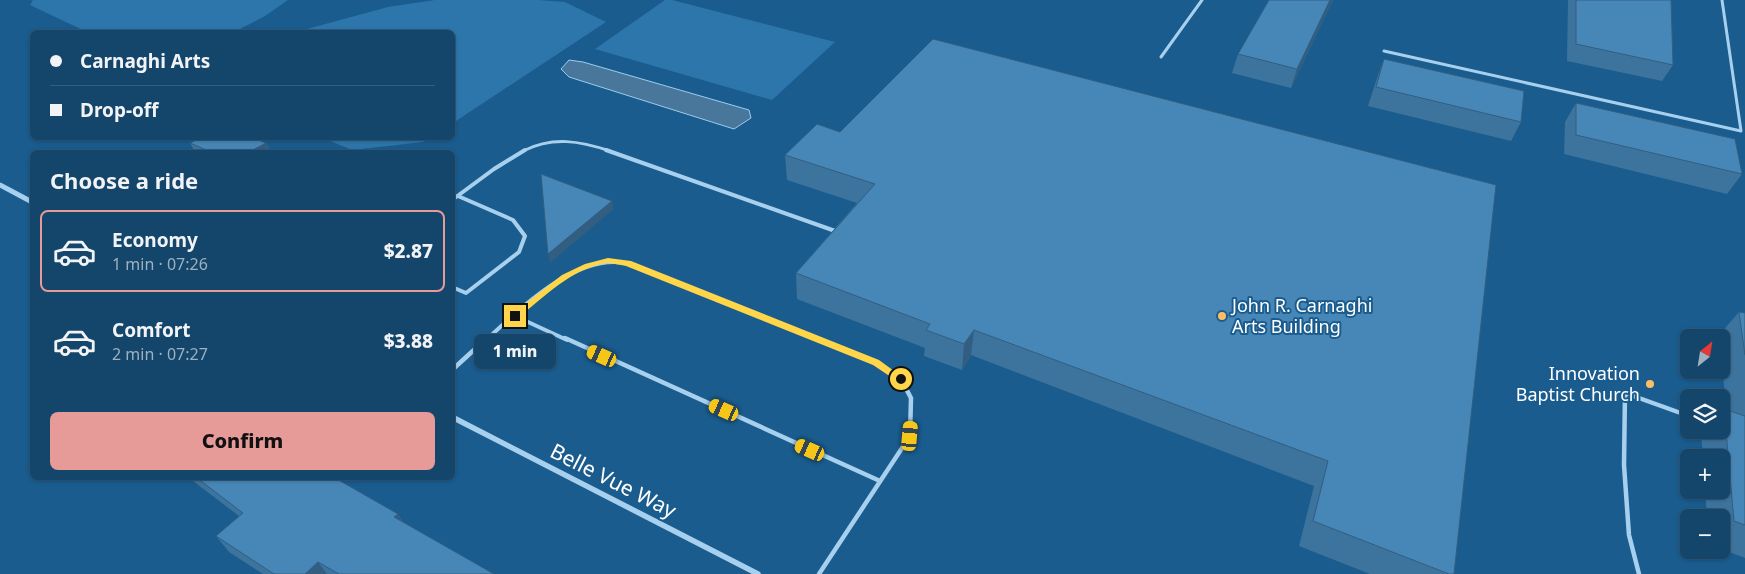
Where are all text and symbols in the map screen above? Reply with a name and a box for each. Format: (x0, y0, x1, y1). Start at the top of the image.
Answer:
text: Carnaghi Arts (80, 48, 210, 74)
text: Drop-off (80, 97, 159, 123)
text: Choose a ride (50, 165, 198, 195)
text: Economy (112, 227, 198, 253)
icon: car (52, 229, 97, 274)
text: $2.87 (384, 238, 433, 264)
text: 1 min · 07:26 (112, 253, 208, 275)
place label: John R. Carnaghi Arts Building (1230, 293, 1372, 338)
route end (504, 305, 526, 327)
marker: John R. Carnaghi Arts Building (1216, 310, 1228, 322)
text: Comfort (112, 317, 191, 343)
icon: car (52, 319, 97, 364)
text: $3.88 (384, 328, 433, 354)
north arrow (1680, 329, 1730, 379)
map controls (1680, 329, 1730, 559)
callout: 1 min (474, 334, 556, 368)
text: 1 min (493, 340, 537, 362)
text: 2 min · 07:27 (112, 343, 208, 365)
car (585, 343, 618, 369)
place label: Innovation Baptist Church (1516, 361, 1640, 406)
route start (890, 368, 912, 390)
marker: Innovation Baptist Church (1644, 378, 1656, 390)
button: layers (1680, 389, 1730, 439)
car (707, 397, 740, 423)
button: Confirm (50, 412, 435, 470)
car (901, 420, 918, 452)
street label: Belle Vue Way (546, 436, 681, 524)
car (793, 437, 826, 463)
button: + (1680, 449, 1730, 499)
button: − (1680, 509, 1730, 559)

